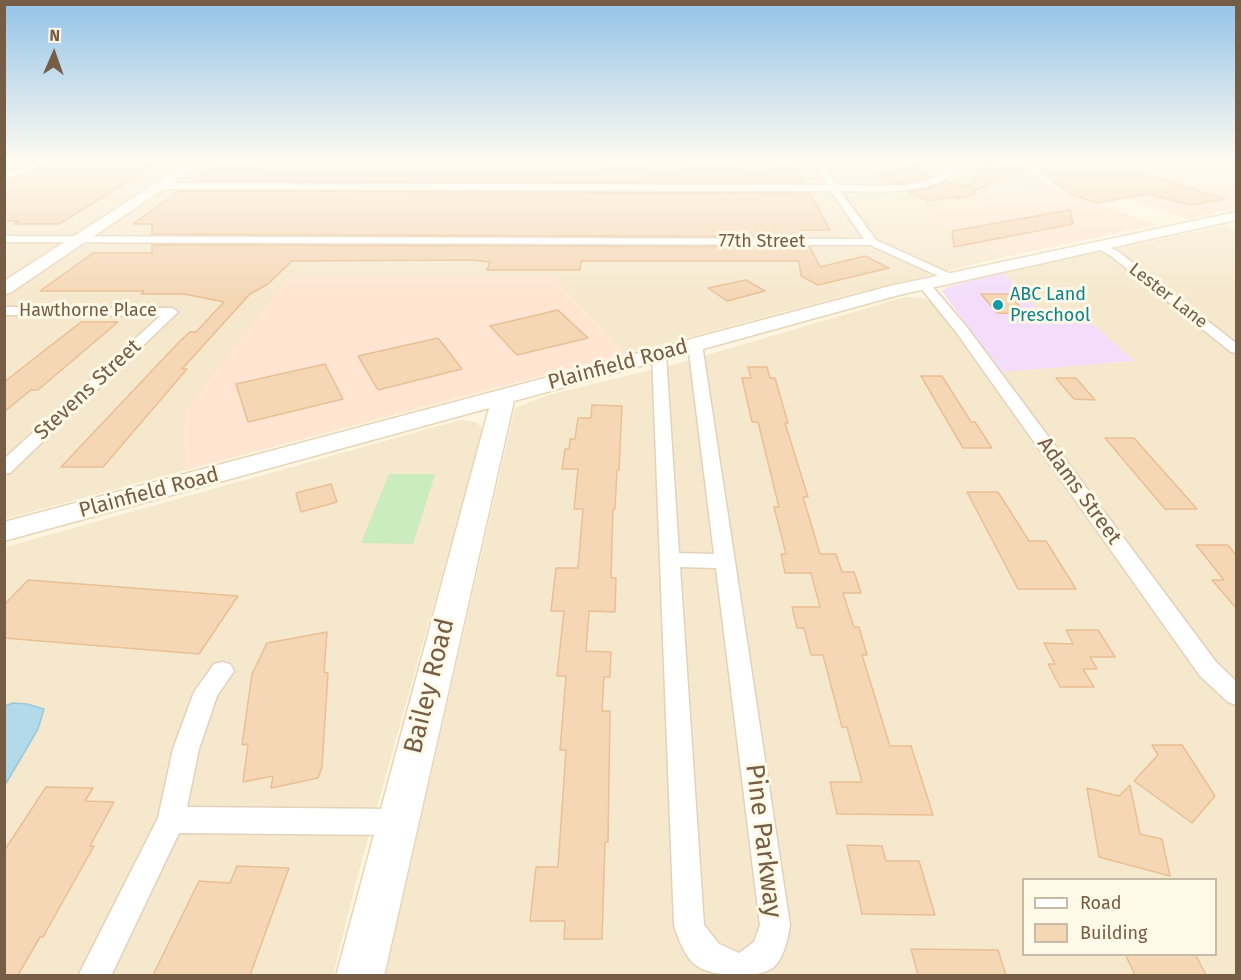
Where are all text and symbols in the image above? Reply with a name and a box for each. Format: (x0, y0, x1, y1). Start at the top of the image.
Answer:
north arrow (24, 24, 84, 84)
text: N (49, 26, 60, 45)
street label: 77th Street (719, 231, 805, 253)
street label: Lester Lane (1125, 259, 1211, 333)
place label: ABC Land Preschool (1010, 284, 1090, 326)
marker: ABC Land Preschool (991, 298, 1005, 312)
street label: Hawthorne Place (19, 300, 157, 322)
street label: Stevens Street (30, 334, 146, 446)
street label: Plainfield Road (545, 334, 691, 396)
street label: Adams Street (1032, 432, 1126, 550)
street label: Plainfield Road (76, 462, 222, 524)
street label: Bailey Road (398, 615, 462, 757)
street label: Pine Parkway (738, 762, 788, 920)
legend (1022, 878, 1217, 956)
text: Road (1080, 892, 1122, 914)
text: Building (1080, 922, 1147, 944)

